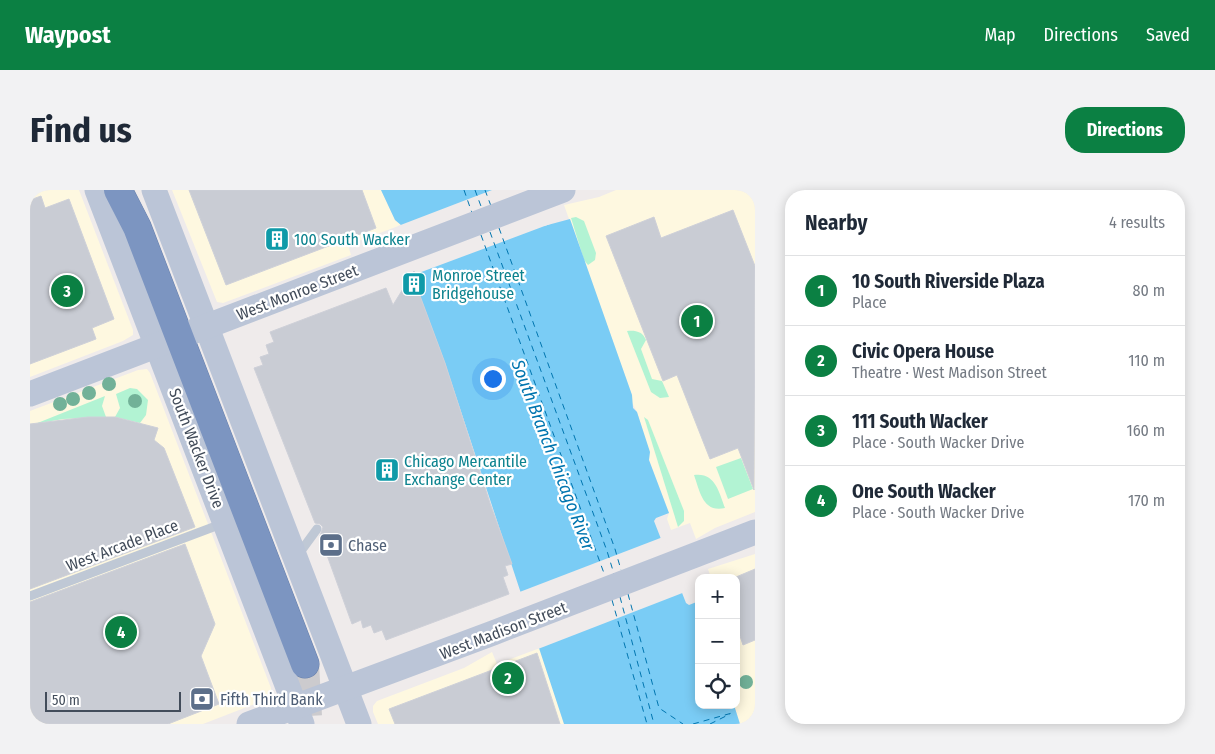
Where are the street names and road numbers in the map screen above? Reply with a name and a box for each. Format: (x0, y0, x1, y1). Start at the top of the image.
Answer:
street label: West Monroe Street (234, 260, 361, 324)
street label: South Wacker Drive (165, 386, 228, 511)
street label: West Arcade Place (63, 515, 181, 576)
street label: West Madison Street (437, 597, 570, 663)

